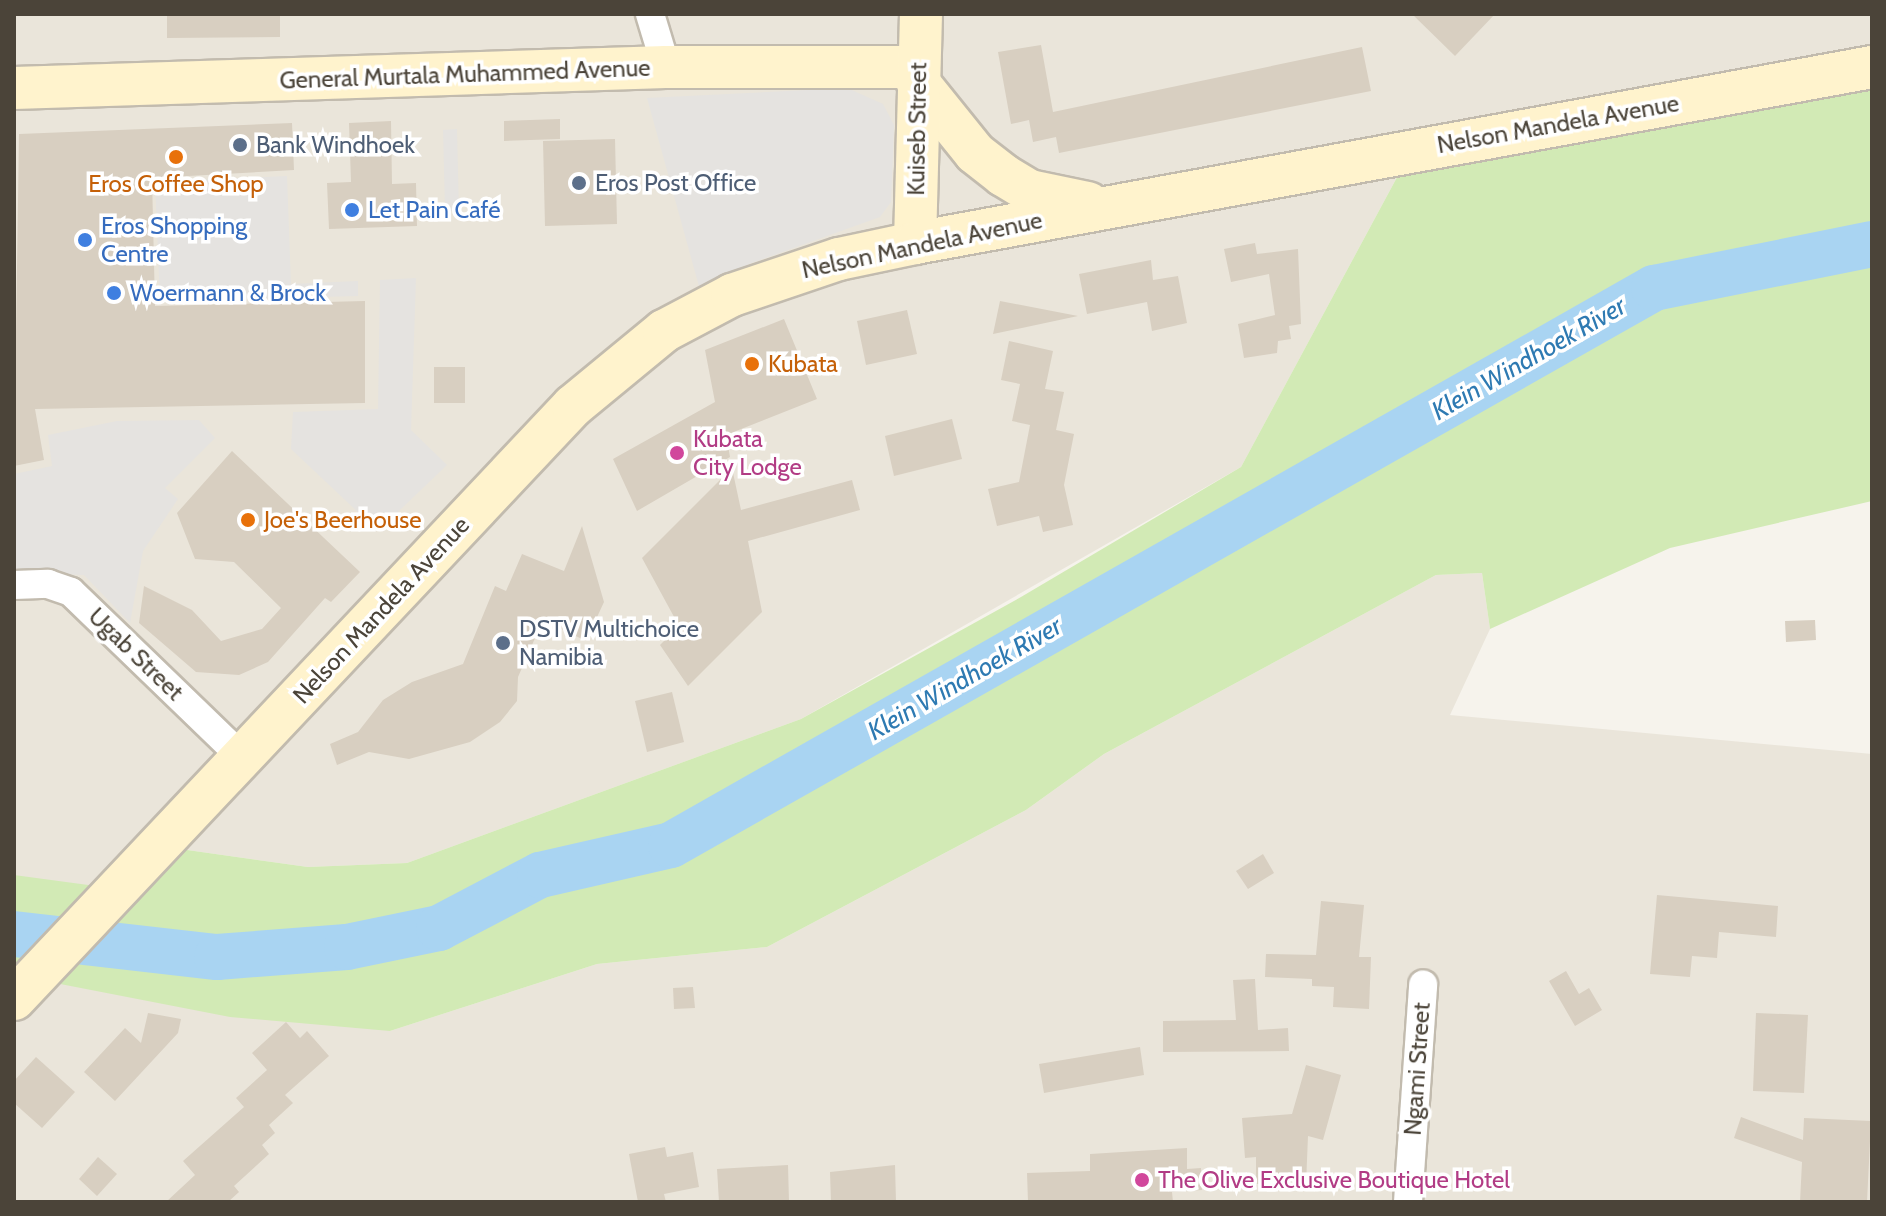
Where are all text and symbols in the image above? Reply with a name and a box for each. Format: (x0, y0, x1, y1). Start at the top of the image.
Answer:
street label: General Murtala Muhammed Avenue (279, 53, 651, 95)
street label: Kuiseb Street (901, 62, 933, 196)
street label: Nelson Mandela Avenue (1435, 89, 1681, 159)
place label: Bank Windhoek (256, 131, 415, 159)
marker: Bank Windhoek (231, 136, 249, 154)
marker: Eros Coffee Shop (167, 148, 185, 166)
place label: Eros Post Office (595, 169, 756, 197)
place label: Eros Coffee Shop (88, 170, 264, 198)
marker: Eros Post Office (570, 174, 588, 192)
place label: Let Pain Café (368, 196, 501, 224)
marker: Let Pain Café (343, 201, 361, 219)
street label: Nelson Mandela Avenue (799, 205, 1045, 285)
place label: Eros Shopping Centre (101, 212, 247, 268)
marker: Eros Shopping Centre (76, 231, 94, 249)
place label: Woermann & Brock (130, 279, 326, 307)
marker: Woermann & Brock (105, 284, 123, 302)
water label: Klein Windhoek River (1427, 291, 1631, 427)
place label: Kubata (768, 350, 838, 378)
marker: Kubata (743, 355, 761, 373)
place label: Kubata City Lodge (693, 425, 802, 481)
marker: Kubata City Lodge (668, 444, 686, 462)
place label: Joe's Beerhouse (264, 506, 422, 534)
marker: Joe's Beerhouse (239, 511, 257, 529)
street label: Nelson Mandela Avenue (287, 511, 475, 709)
street label: Ugab Street (83, 602, 189, 706)
water label: Klein Windhoek River (863, 611, 1067, 747)
place label: DSTV Multichoice Namibia (519, 615, 699, 671)
marker: DSTV Multichoice Namibia (494, 634, 512, 652)
street label: Ngami Street (1398, 1002, 1436, 1136)
place label: The Olive Exclusive Boutique Hotel (1158, 1166, 1510, 1194)
marker: The Olive Exclusive Boutique Hotel (1133, 1171, 1151, 1189)

